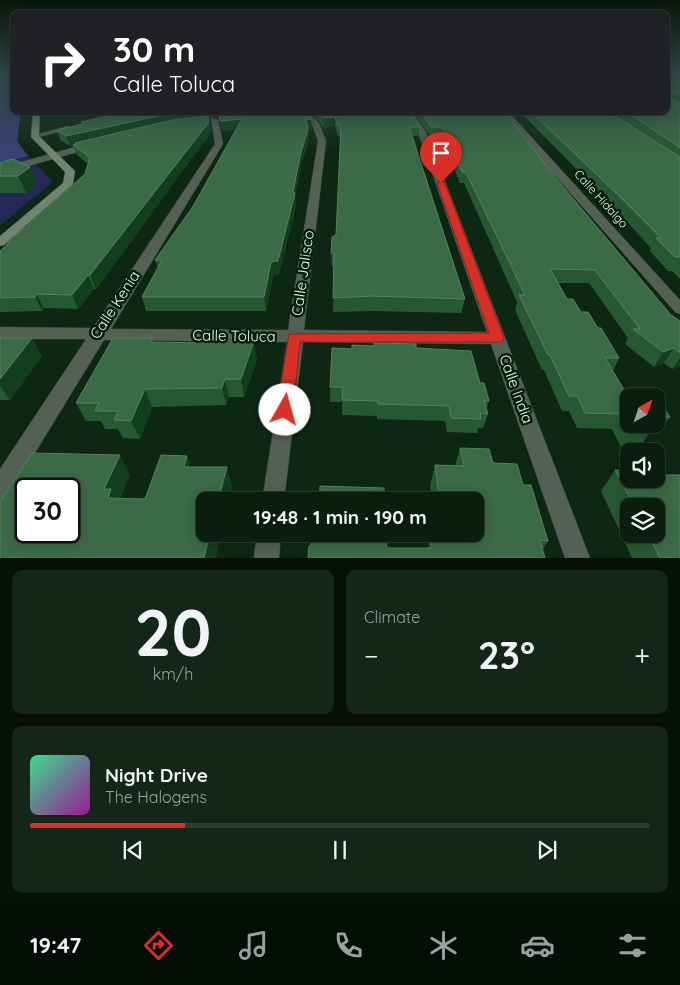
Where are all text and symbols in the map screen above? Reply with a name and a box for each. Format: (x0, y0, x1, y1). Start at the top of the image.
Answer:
text: 30 m (113, 27, 195, 71)
icon: right (30, 30, 95, 95)
text: Calle Toluca (113, 70, 235, 98)
pin (420, 132, 462, 183)
icon: arrive (427, 139, 455, 167)
street label: Calle Hidalgo (571, 166, 632, 231)
street label: Calle Jalisco (287, 229, 318, 317)
street label: Calle Kenia (86, 267, 144, 342)
street label: Calle Toluca (192, 325, 276, 346)
street label: Calle India (495, 352, 538, 426)
position arrow (258, 383, 310, 435)
north arrow (620, 388, 665, 432)
map controls (620, 388, 665, 543)
button: sound (620, 443, 665, 488)
speed limit sign: 30 (15, 478, 80, 543)
button: layers (620, 498, 665, 543)
text: 19:48 · 1 min · 190 m (253, 505, 427, 529)
text: 20 (135, 591, 211, 672)
text: Climate (364, 607, 420, 627)
text: 23° (478, 631, 535, 679)
text: − (364, 638, 379, 673)
text: + (634, 638, 650, 673)
text: km/h (153, 664, 193, 684)
text: Night Drive (105, 763, 208, 787)
text: The Halogens (105, 787, 207, 807)
icon: previous (119, 836, 147, 864)
icon: pause (326, 836, 354, 864)
icon: next (533, 836, 561, 864)
icon: directions (141, 928, 176, 963)
icon: music (236, 928, 271, 963)
icon: phone (331, 928, 366, 963)
icon: climate (426, 928, 461, 963)
icon: car (520, 928, 555, 963)
icon: filters (615, 928, 650, 963)
text: 19:47 (30, 931, 81, 959)

